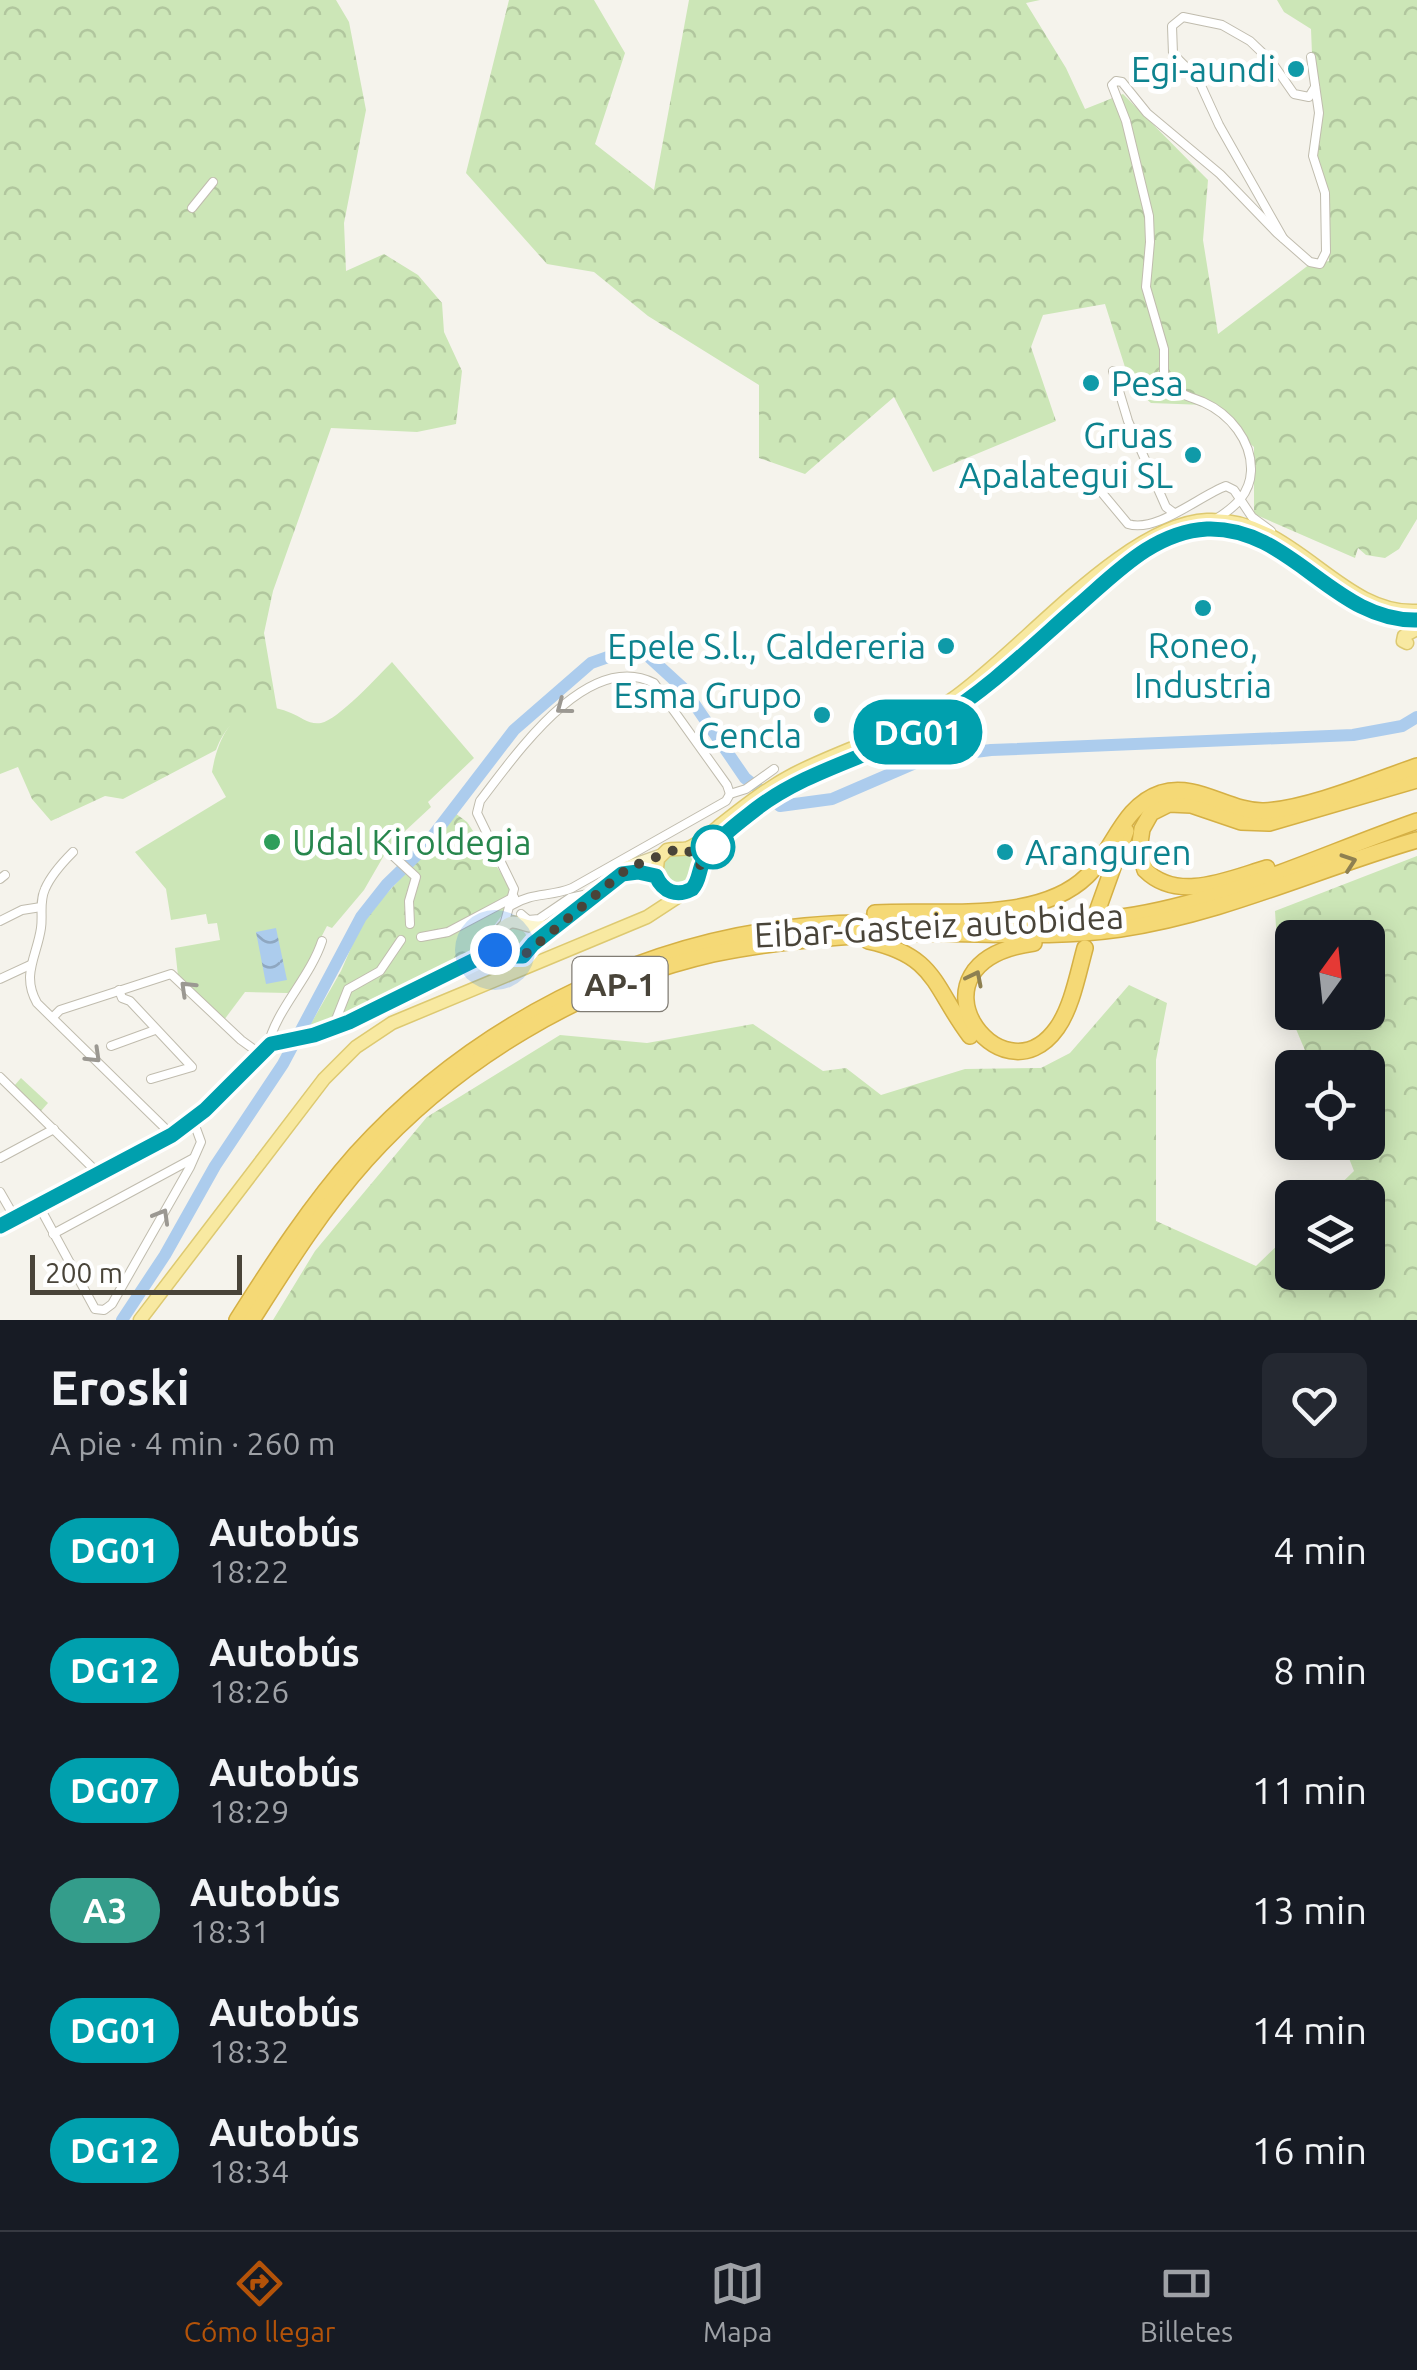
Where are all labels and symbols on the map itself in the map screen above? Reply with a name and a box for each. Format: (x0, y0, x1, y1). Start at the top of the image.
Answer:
place label: Egi-aundi (1131, 49, 1276, 89)
marker: Egi-aundi (1285, 58, 1307, 80)
place label: Pesa (1111, 363, 1184, 403)
marker: Pesa (1080, 372, 1102, 394)
place label: Gruas Apalategui SL (959, 415, 1173, 495)
marker: Gruas Apalategui SL (1182, 444, 1204, 466)
marker: Roneo, Industria (1192, 597, 1214, 619)
place label: Roneo, Industria (1134, 625, 1272, 705)
place label: Epele S.l., Caldereria (607, 626, 926, 666)
marker: Epele S.l., Caldereria (935, 635, 957, 657)
place label: Esma Grupo Cencla (614, 675, 802, 755)
one-way arrow (556, 696, 574, 713)
line badge: DG01 (848, 700, 988, 764)
marker: Esma Grupo Cencla (811, 704, 833, 726)
place label: Udal Kiroldegia (292, 822, 531, 862)
unlabelled marker (692, 826, 734, 868)
marker: Udal Kiroldegia (261, 831, 283, 853)
place label: Aranguren (1025, 832, 1192, 872)
marker: Aranguren (994, 841, 1016, 863)
one-way arrow (1339, 854, 1357, 874)
street label: Eibar-Gasteiz autobidea (753, 895, 1125, 955)
north arrow (1275, 920, 1385, 1030)
your location (470, 925, 520, 975)
road number: AP-1 (572, 957, 668, 1011)
one-way arrow (963, 970, 982, 989)
one-way arrow (180, 982, 198, 1000)
one-way arrow (82, 1045, 100, 1063)
one-way arrow (150, 1208, 169, 1226)
scale bar (30, 1250, 242, 1294)

